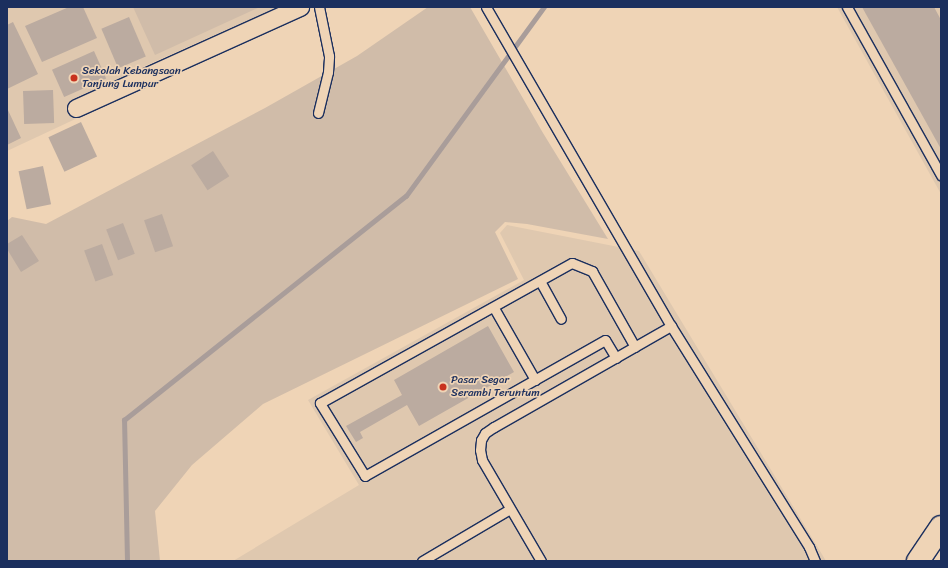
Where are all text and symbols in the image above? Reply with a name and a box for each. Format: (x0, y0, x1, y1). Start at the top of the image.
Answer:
place label: Sekolah Kebangsaan Tanjung Lumpur (82, 65, 181, 91)
marker: Sekolah Kebangsaan Tanjung Lumpur (69, 73, 79, 83)
place label: Pasar Segar Serambi Teruntum (451, 374, 540, 400)
marker: Pasar Segar Serambi Teruntum (438, 382, 448, 392)

